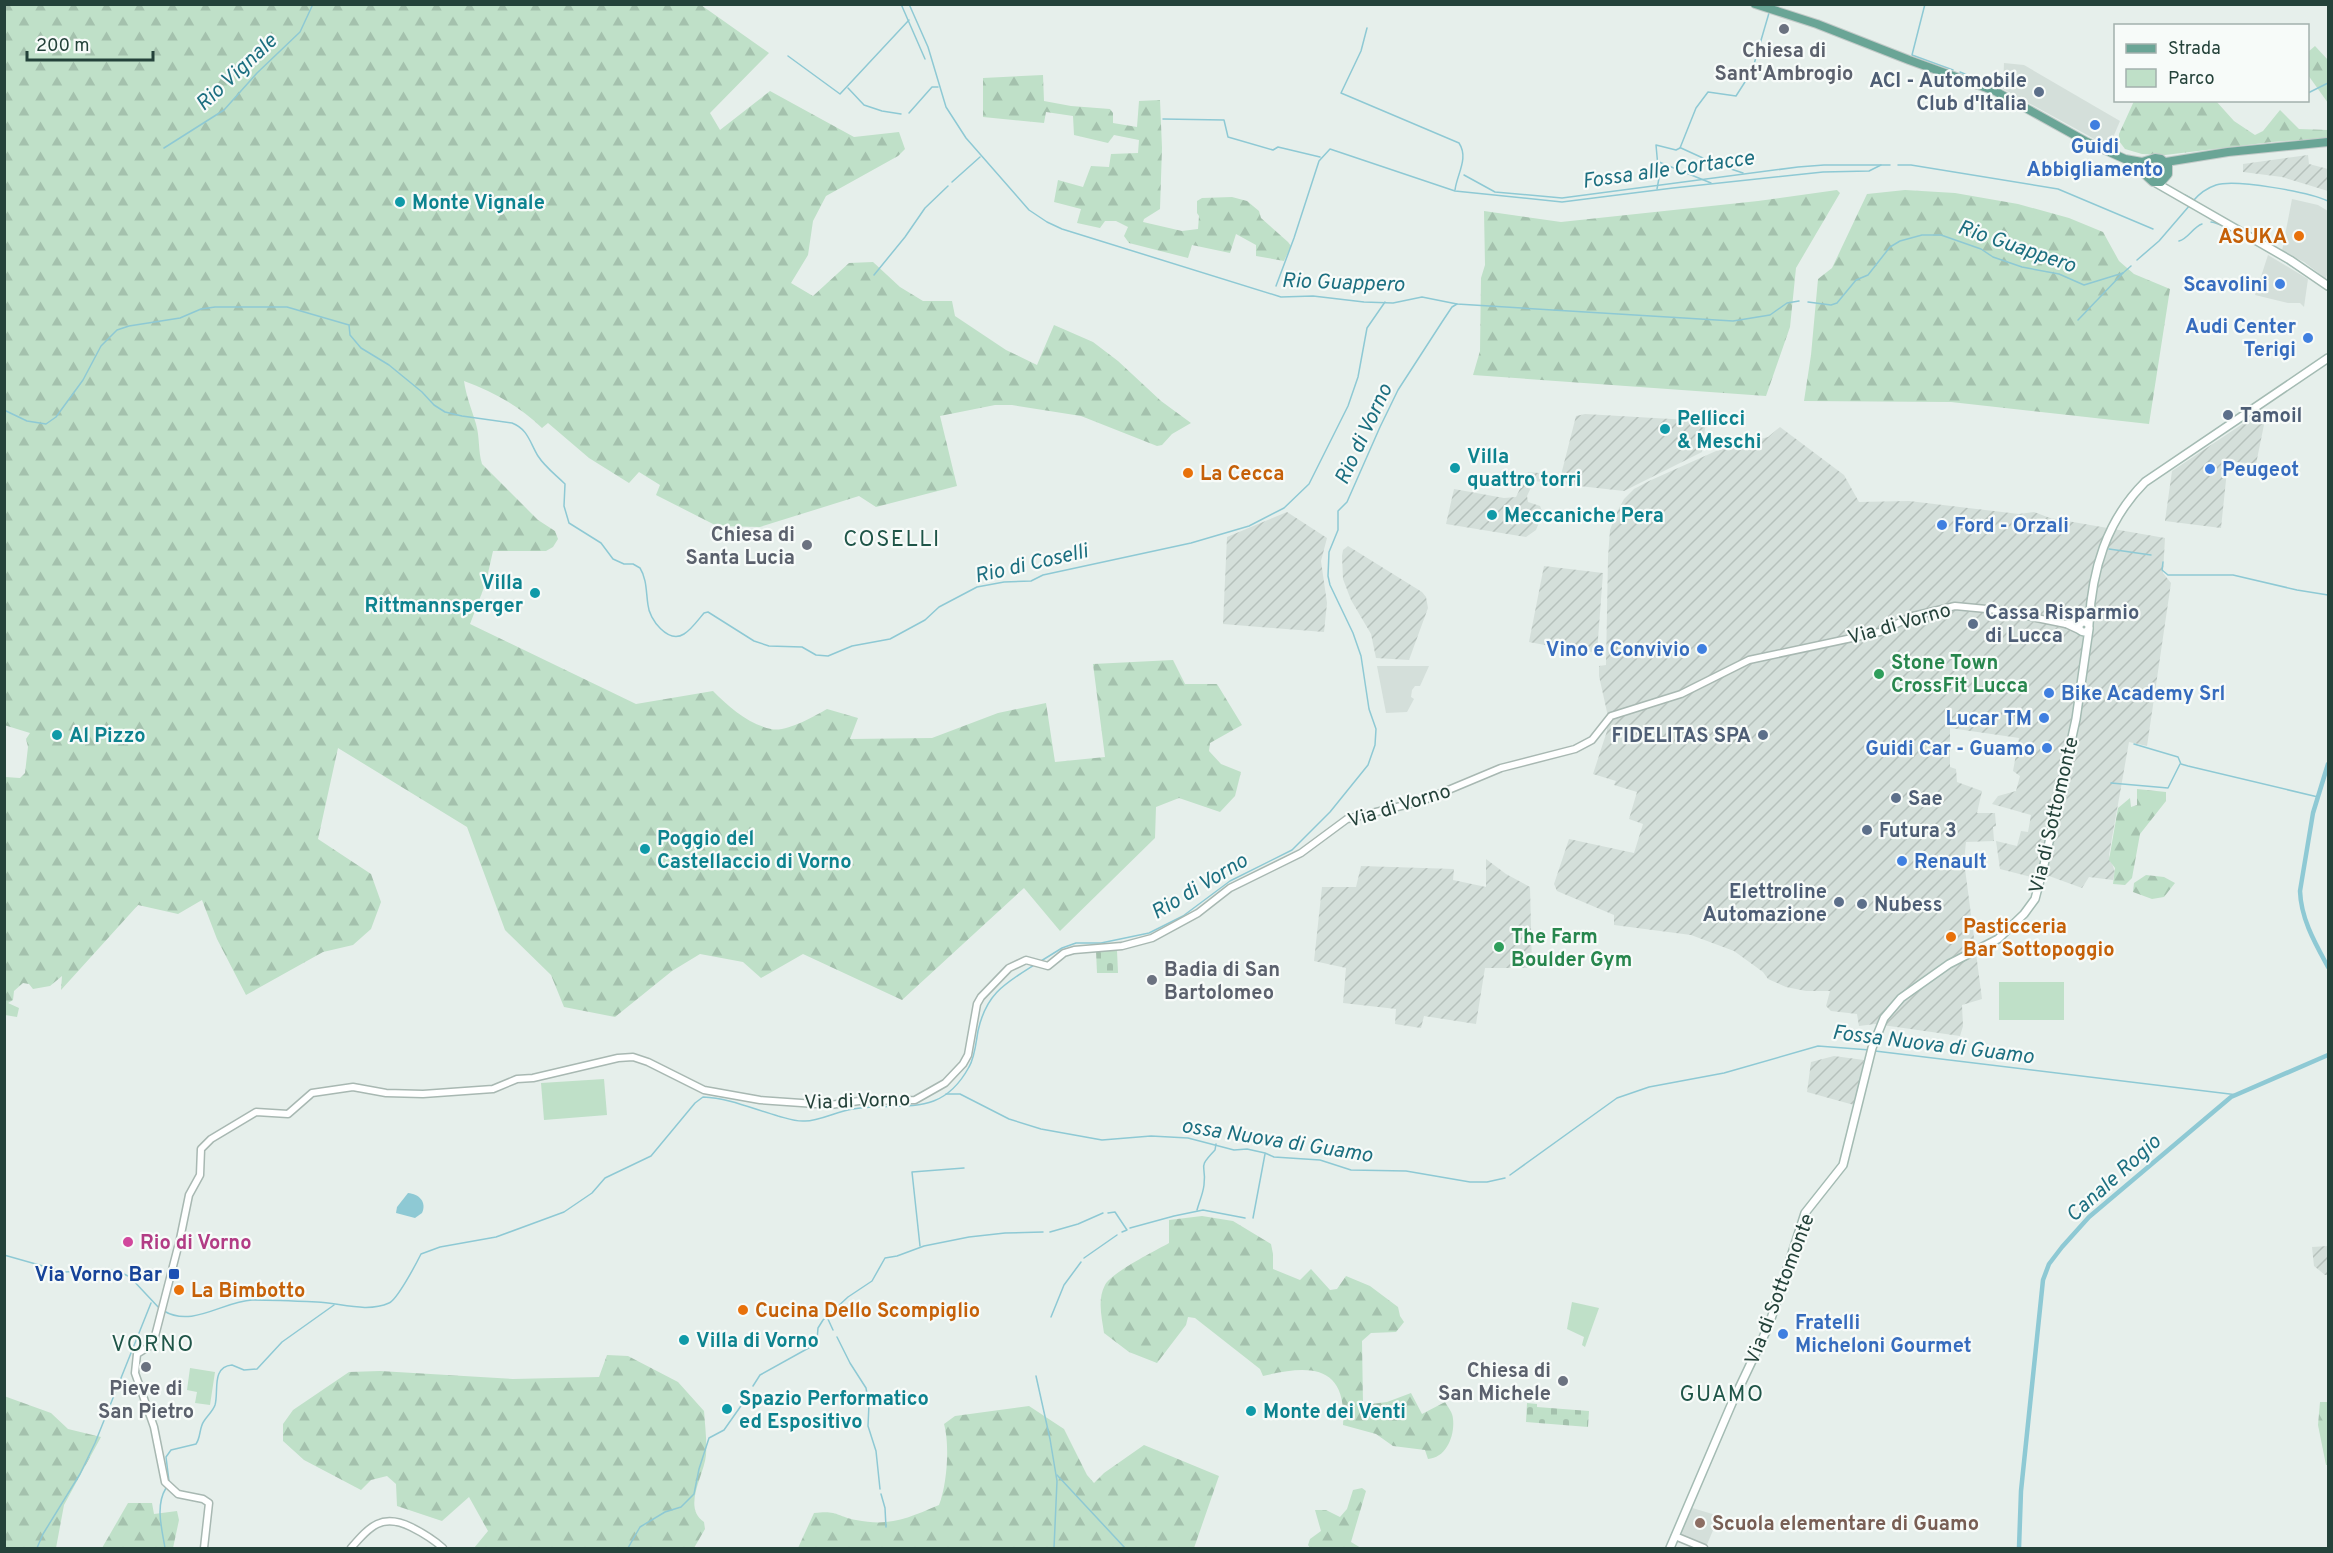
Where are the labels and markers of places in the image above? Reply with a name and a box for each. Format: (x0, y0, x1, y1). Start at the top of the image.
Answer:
marker: Chiesa di Sant'Ambrogio (1777, 22, 1791, 36)
place label: Chiesa di Sant'Ambrogio (1715, 39, 1853, 88)
place label: ACI - Automobile Club d'Italia (1869, 69, 2027, 118)
marker: ACI - Automobile Club d'Italia (2032, 85, 2046, 99)
marker: Guidi Abbigliamento (2088, 118, 2102, 132)
place label: Guidi Abbigliamento (2027, 135, 2163, 184)
place label: Monte Vignale (412, 191, 545, 217)
marker: Monte Vignale (393, 195, 407, 209)
place label: ASUKA (2218, 225, 2287, 251)
marker: ASUKA (2292, 229, 2306, 243)
place label: Scavolini (2183, 273, 2268, 299)
marker: Scavolini (2273, 277, 2287, 291)
place label: Audi Center Terigi (2185, 315, 2297, 364)
marker: Audi Center Terigi (2301, 331, 2315, 345)
place label: Tamoil (2240, 404, 2302, 430)
place label: Pellicci & Meschi (1677, 407, 1761, 456)
marker: Tamoil (2221, 408, 2235, 422)
marker: Pellicci & Meschi (1658, 422, 1672, 436)
place label: Villa quattro torri (1467, 445, 1581, 494)
place label: Peugeot (2222, 458, 2299, 484)
marker: Villa quattro torri (1448, 461, 1462, 475)
place label: La Cecca (1200, 462, 1284, 488)
marker: Peugeot (2203, 462, 2217, 476)
marker: La Cecca (1181, 466, 1195, 480)
place label: Meccaniche Pera (1504, 504, 1664, 530)
marker: Meccaniche Pera (1485, 508, 1499, 522)
place label: Ford - Orzali (1954, 514, 2069, 540)
marker: Ford - Orzali (1935, 518, 1949, 532)
place label: Chiesa di Santa Lucia (685, 523, 795, 572)
marker: Chiesa di Santa Lucia (800, 538, 814, 552)
place label: Villa Rittmannsperger (364, 571, 524, 620)
marker: Villa Rittmannsperger (528, 586, 542, 600)
place label: Cassa Risparmio di Lucca (1985, 601, 2139, 650)
marker: Cassa Risparmio di Lucca (1966, 617, 1980, 631)
place label: Vino e Convivio (1546, 638, 1690, 664)
marker: Vino e Convivio (1695, 642, 1709, 656)
place label: Stone Town CrossFit Lucca (1891, 651, 2028, 700)
marker: Stone Town CrossFit Lucca (1872, 667, 1886, 681)
place label: Bike Academy Srl (2061, 682, 2225, 708)
marker: Bike Academy Srl (2042, 686, 2056, 700)
place label: Lucar TM (1945, 707, 2032, 733)
marker: Lucar TM (2037, 711, 2051, 725)
place label: Al Pizzo (69, 724, 145, 750)
place label: FIDELITAS SPA (1612, 724, 1751, 750)
marker: Al Pizzo (50, 728, 64, 742)
marker: FIDELITAS SPA (1756, 728, 1770, 742)
place label: Guidi Car - Guamo (1865, 737, 2035, 763)
marker: Guidi Car - Guamo (2040, 741, 2054, 755)
place label: Sae (1908, 787, 1943, 813)
marker: Sae (1889, 791, 1903, 805)
place label: Futura 3 (1879, 819, 1957, 845)
marker: Futura 3 (1860, 823, 1874, 837)
place label: Poggio del Castellaccio di Vorno (657, 827, 852, 876)
marker: Poggio del Castellaccio di Vorno (638, 842, 652, 856)
place label: Renault (1914, 850, 1987, 876)
marker: Renault (1895, 854, 1909, 868)
place label: Elettroline Automazione (1702, 880, 1827, 929)
place label: Nubess (1874, 893, 1943, 919)
marker: Elettroline Automazione (1832, 895, 1846, 909)
marker: Nubess (1855, 897, 1869, 911)
place label: Pasticceria Bar Sottopoggio (1963, 915, 2115, 964)
place label: The Farm Boulder Gym (1511, 925, 1632, 974)
marker: Pasticceria Bar Sottopoggio (1944, 930, 1958, 944)
marker: The Farm Boulder Gym (1492, 940, 1506, 954)
place label: Badia di San Bartolomeo (1164, 958, 1280, 1007)
marker: Badia di San Bartolomeo (1145, 973, 1159, 987)
place label: Rio di Vorno (140, 1231, 251, 1257)
marker: Rio di Vorno (121, 1235, 135, 1249)
place label: Via Vorno Bar (35, 1263, 163, 1289)
marker: Via Vorno Bar (167, 1267, 181, 1281)
place label: La Bimbotto (191, 1279, 305, 1305)
marker: La Bimbotto (172, 1283, 186, 1297)
place label: Cucina Dello Scompiglio (755, 1299, 980, 1325)
marker: Cucina Dello Scompiglio (736, 1303, 750, 1317)
place label: Fratelli Micheloni Gourmet (1795, 1311, 1972, 1360)
marker: Fratelli Micheloni Gourmet (1776, 1327, 1790, 1341)
place label: Villa di Vorno (696, 1329, 819, 1355)
marker: Villa di Vorno (677, 1333, 691, 1347)
place label: Chiesa di San Michele (1438, 1359, 1551, 1408)
marker: Pieve di San Pietro (139, 1360, 153, 1374)
marker: Chiesa di San Michele (1556, 1374, 1570, 1388)
place label: Pieve di San Pietro (98, 1377, 194, 1426)
place label: Spazio Performatico ed Espositivo (739, 1387, 929, 1436)
place label: Monte dei Venti (1263, 1400, 1406, 1426)
marker: Spazio Performatico ed Espositivo (720, 1402, 734, 1416)
marker: Monte dei Venti (1244, 1404, 1258, 1418)
place label: Scuola elementare di Guamo (1712, 1512, 1979, 1538)
marker: Scuola elementare di Guamo (1693, 1516, 1707, 1530)

